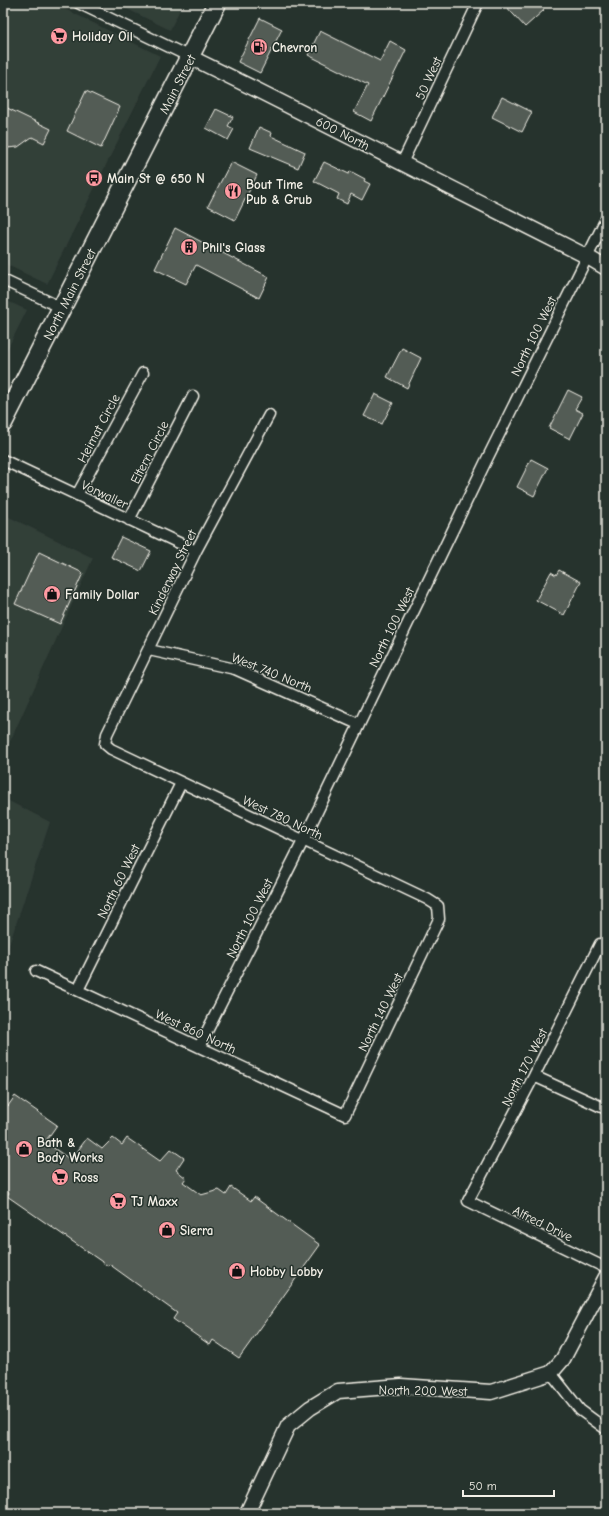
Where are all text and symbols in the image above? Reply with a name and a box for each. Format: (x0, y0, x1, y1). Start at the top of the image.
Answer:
supermarket icon: Holiday Oil (49, 26, 69, 46)
place label: Holiday Oil (72, 29, 133, 44)
fuel station icon: Chevron (249, 37, 269, 57)
place label: Chevron (272, 40, 317, 55)
street label: Main Street (156, 51, 199, 116)
street label: 50 West (412, 53, 445, 102)
street label: 600 North (313, 113, 372, 153)
bus stop icon: Main St @ 650 N (84, 168, 104, 188)
place label: Main St @ 650 N (107, 171, 205, 186)
place label: Bout Time Pub & Grub (246, 177, 312, 207)
restaurant icon: Bout Time Pub & Grub (223, 181, 243, 201)
building icon: Phil's Glass (179, 237, 199, 257)
place label: Phil's Glass (202, 240, 265, 255)
street label: North Main Street (40, 245, 99, 342)
street label: North 100 West (508, 293, 560, 379)
street label: Heimat Circle (74, 391, 123, 465)
street label: Eltern Circle (127, 418, 172, 486)
street label: Vorwaller (79, 477, 131, 512)
street label: Kinderway Street (145, 526, 200, 617)
shop icon: Family Dollar (42, 584, 62, 604)
street label: North 100 West (366, 584, 418, 670)
place label: Family Dollar (65, 587, 140, 602)
street label: West 740 North (229, 650, 314, 695)
street label: West 780 North (240, 792, 325, 843)
street label: North 60 West (94, 840, 143, 921)
street label: North 100 West (223, 875, 276, 960)
street label: North 140 West (355, 969, 406, 1054)
street label: West 860 North (153, 1006, 239, 1057)
street label: North 170 West (498, 1025, 551, 1109)
place label: Bath & Body Works (37, 1135, 104, 1165)
shop icon: Bath & Body Works (14, 1139, 34, 1159)
supermarket icon: Ross (50, 1167, 70, 1187)
place label: Ross (73, 1170, 99, 1185)
supermarket icon: TJ Maxx (108, 1191, 128, 1211)
place label: TJ Maxx (131, 1194, 178, 1209)
street label: Alfred Drive (510, 1203, 576, 1245)
shop icon: Sierra (157, 1220, 177, 1240)
place label: Sierra (180, 1223, 213, 1238)
shop icon: Hobby Lobby (227, 1261, 247, 1281)
place label: Hobby Lobby (250, 1264, 323, 1279)
street label: North 200 West (379, 1382, 469, 1399)
scale bar (463, 1472, 554, 1498)
text: 50 m (469, 1479, 497, 1493)

